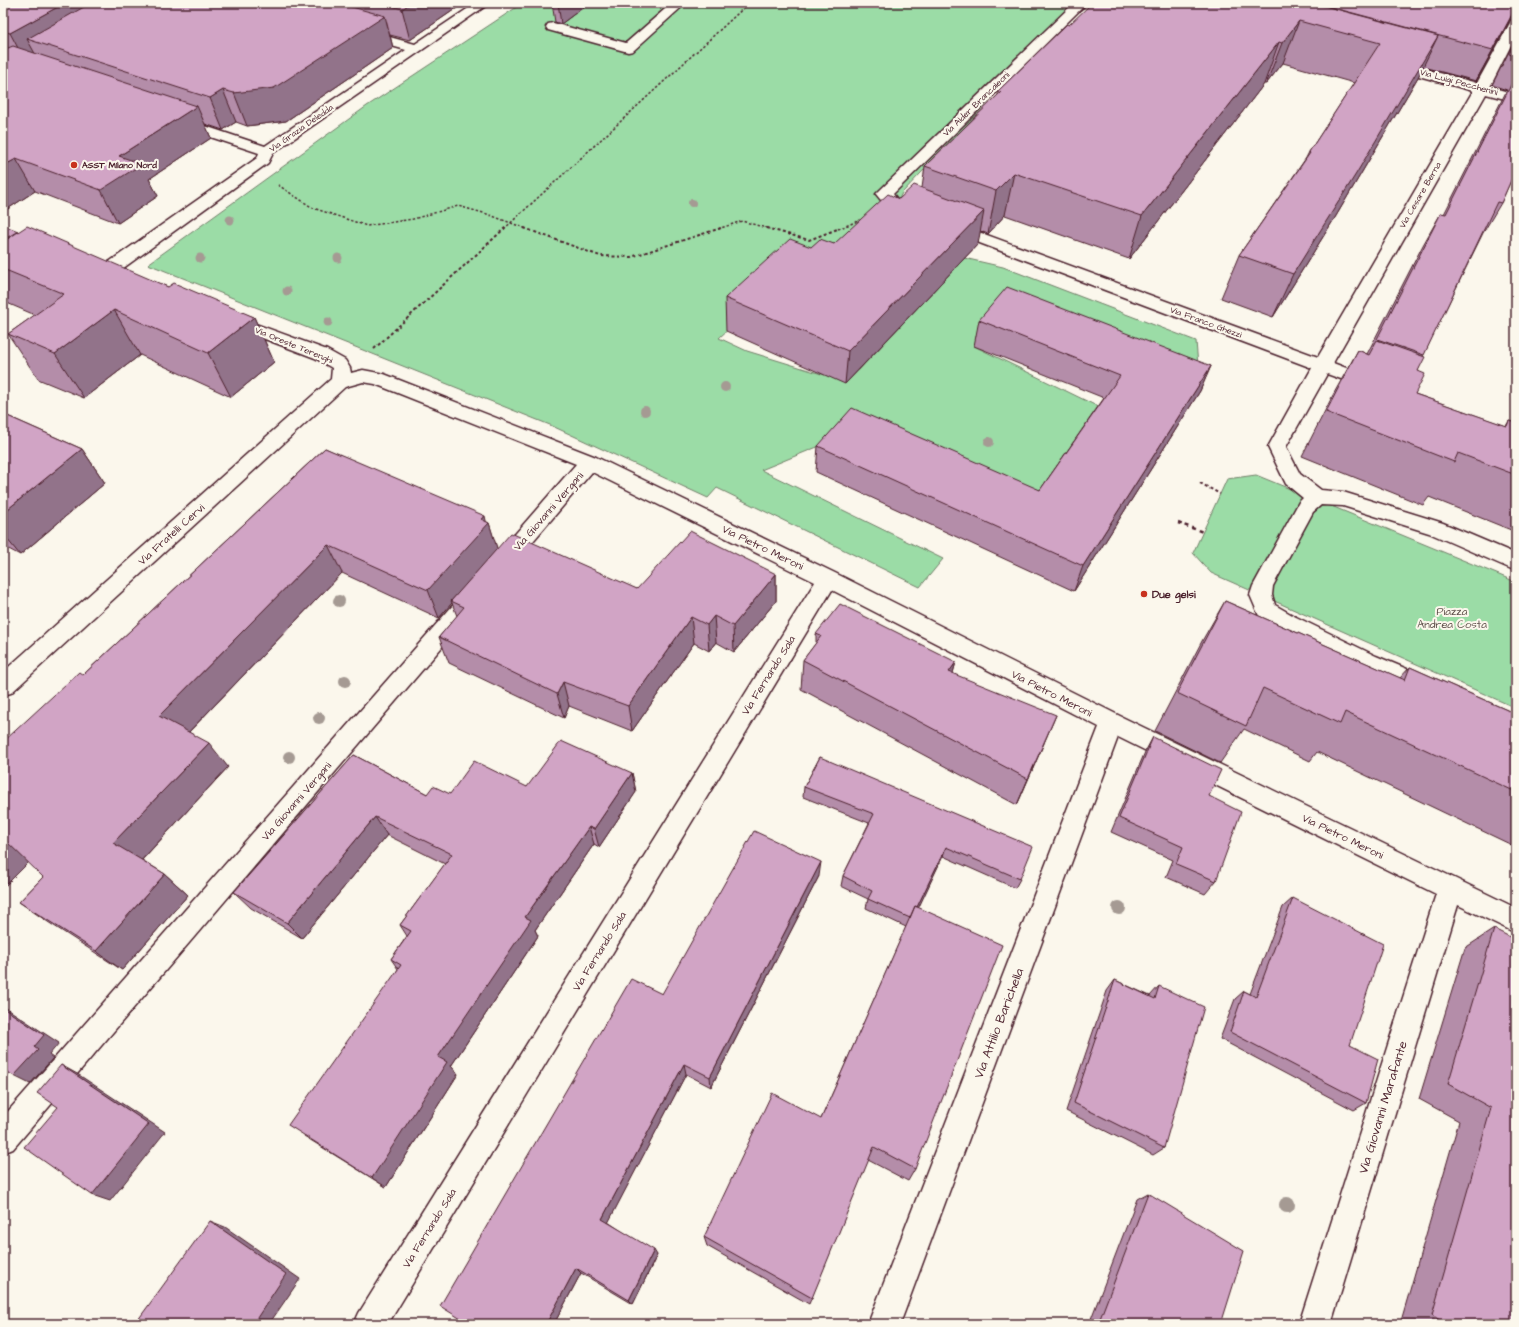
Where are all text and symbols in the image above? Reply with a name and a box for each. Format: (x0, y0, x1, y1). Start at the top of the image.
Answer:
street label: Via Luigi Pecchenini (1419, 66, 1500, 99)
street label: Via Alder Brancaleoni (940, 69, 1013, 140)
street label: Via Grazia Deledda (267, 101, 336, 155)
place label: ASST Milano Nord (82, 159, 157, 172)
street label: Via Cesare Berna (1396, 159, 1445, 231)
marker: ASST Milano Nord (69, 160, 79, 170)
street label: Via Franco Ghezzi (1168, 303, 1244, 342)
street label: Via Oreste Terenghi (253, 324, 335, 367)
street label: Via Giovanni Vergani (510, 469, 588, 555)
street label: Via Fratelli Cervi (135, 500, 208, 568)
street label: Via Pietro Meroni (720, 521, 806, 574)
place label: Due gelsi (1152, 587, 1196, 604)
marker: Due gelsi (1139, 589, 1149, 599)
park label: Piazza Andrea Costa (1417, 604, 1487, 632)
street label: Via Fernando Sala (738, 632, 799, 718)
street label: Via Pietro Meroni (1009, 667, 1095, 720)
street label: Via Giovanni Vergani (258, 759, 336, 845)
street label: Via Pietro Meroni (1300, 810, 1386, 863)
street label: Via Fernando Sala (569, 908, 630, 994)
street label: Via Attilio Barichella (970, 965, 1028, 1081)
street label: Via Giovanni Marafante (1354, 1039, 1412, 1176)
street label: Via Fernando Sala (399, 1185, 460, 1271)

